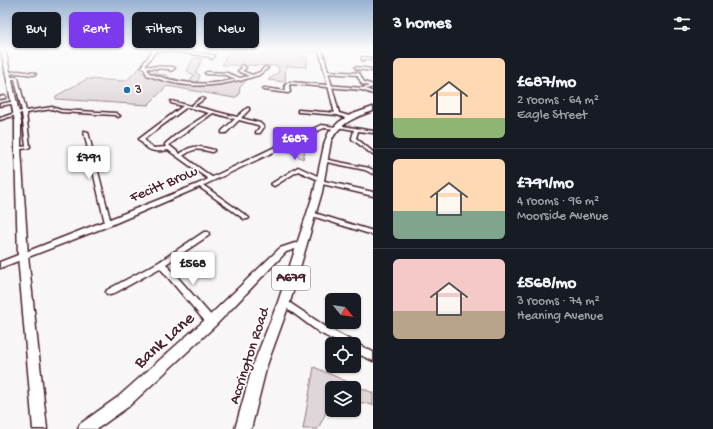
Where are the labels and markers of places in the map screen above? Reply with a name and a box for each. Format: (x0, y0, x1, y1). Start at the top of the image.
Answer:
place label: 3 (134, 83, 142, 98)
marker: 3 (122, 85, 132, 95)
pin: £687 (271, 127, 319, 161)
pin: £791 (65, 146, 113, 180)
pin: £568 (169, 252, 217, 286)

